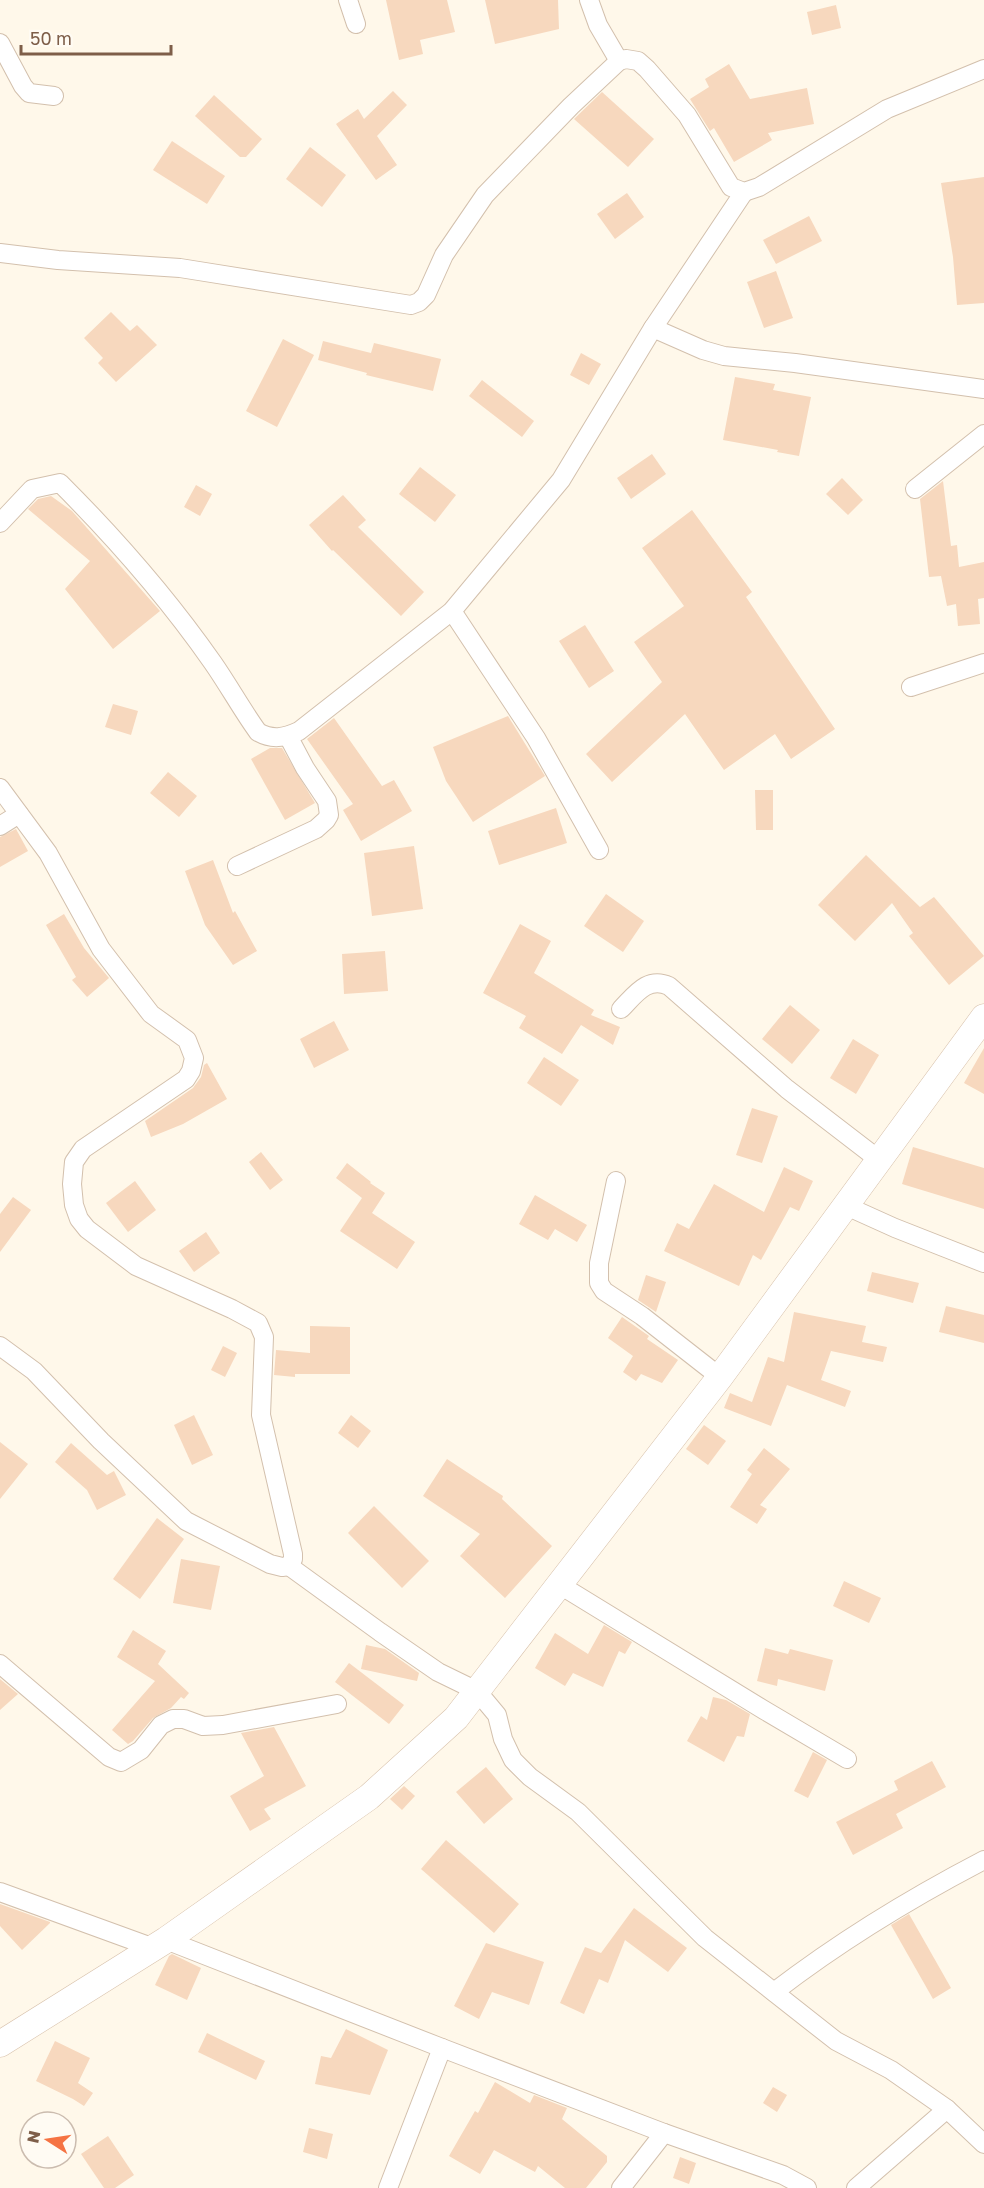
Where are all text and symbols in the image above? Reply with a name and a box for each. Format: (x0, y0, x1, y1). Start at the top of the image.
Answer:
scale bar (21, 18, 171, 56)
text: 50 m (30, 27, 72, 49)
north arrow (18, 2110, 78, 2170)
text: N (22, 2129, 44, 2145)

